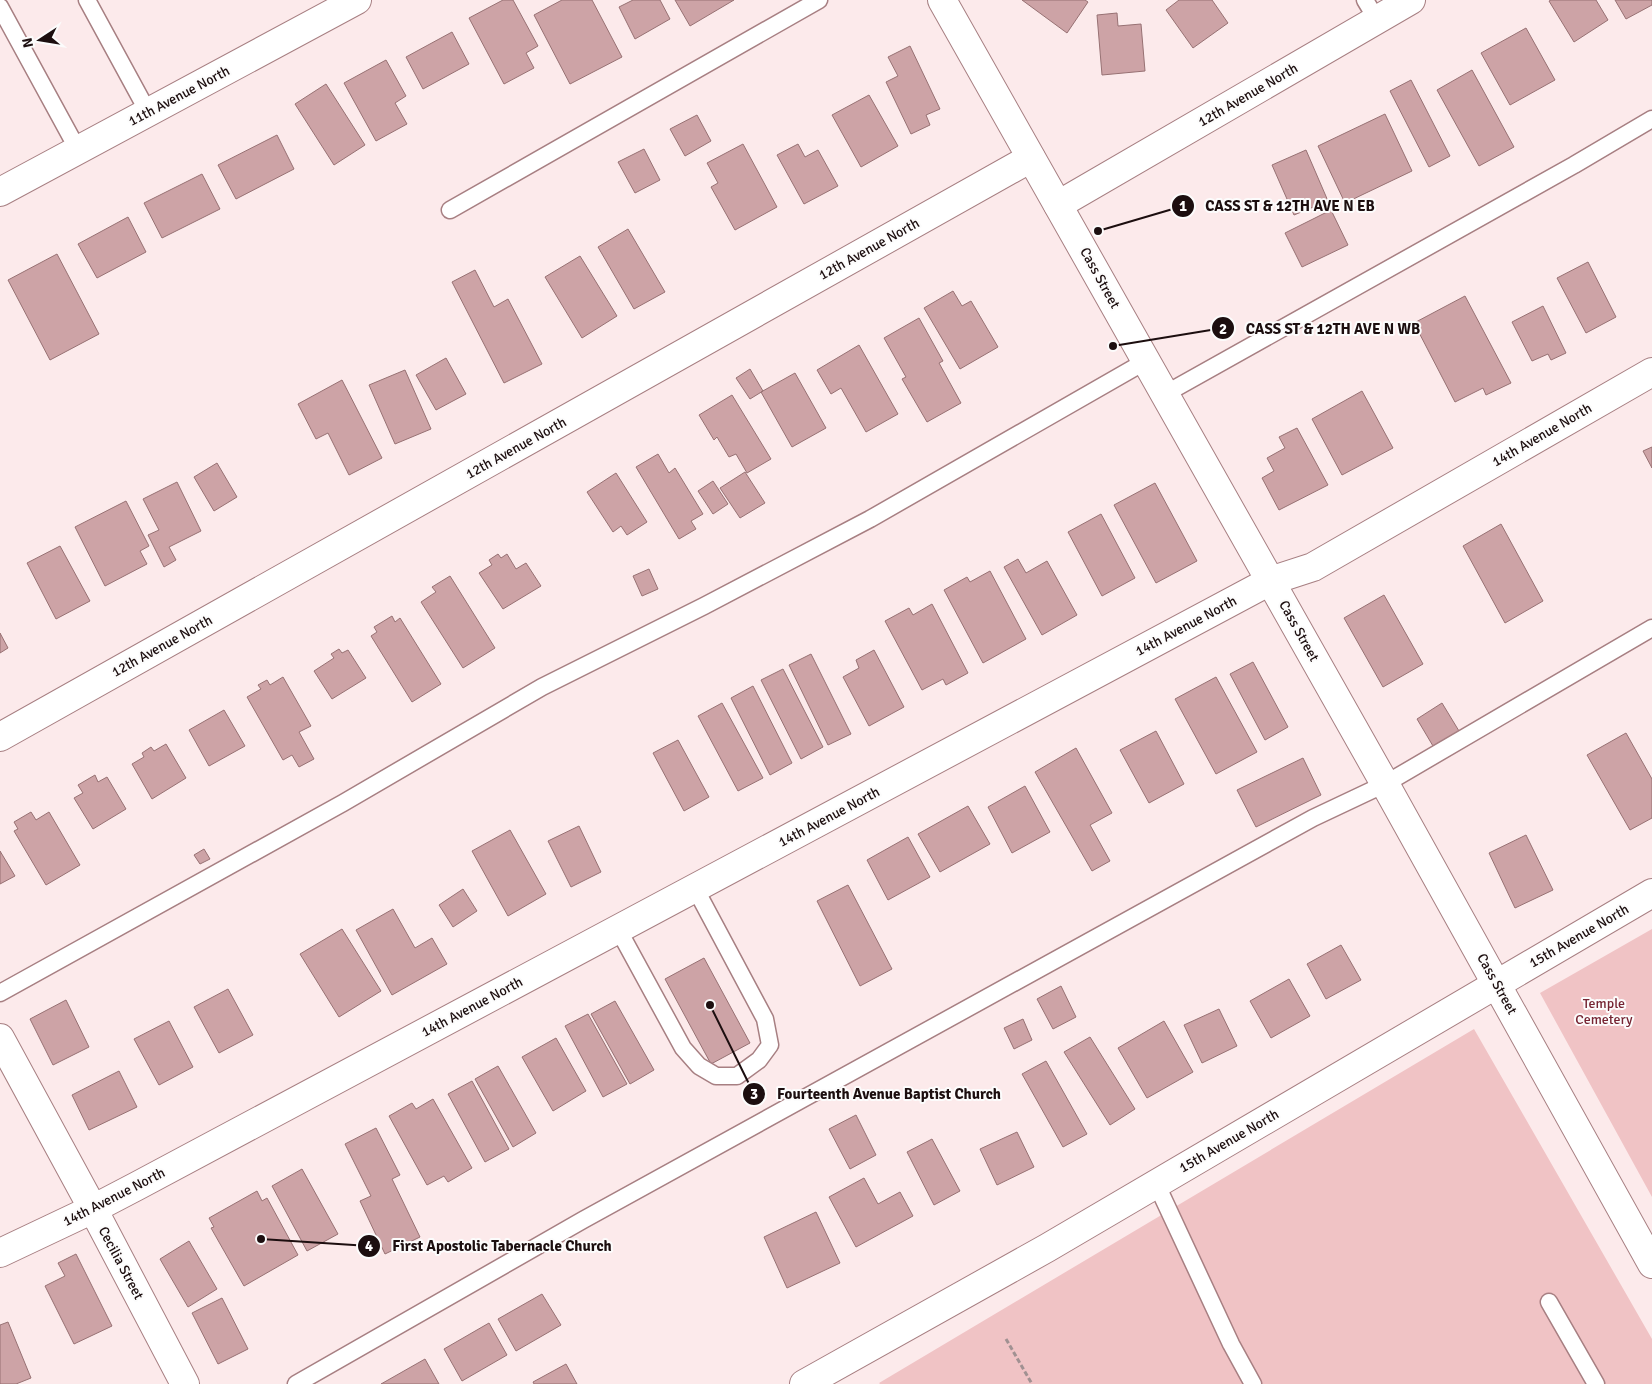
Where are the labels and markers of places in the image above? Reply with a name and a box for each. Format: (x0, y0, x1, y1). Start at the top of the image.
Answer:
callout: CASS ST & 12TH AVE N EB (1170, 191, 1385, 221)
callout: CASS ST & 12TH AVE N WB (1211, 313, 1431, 343)
callout: Fourteenth Avenue Baptist Church (742, 1079, 1011, 1109)
callout: First Apostolic Tabernacle Church (357, 1231, 621, 1261)

